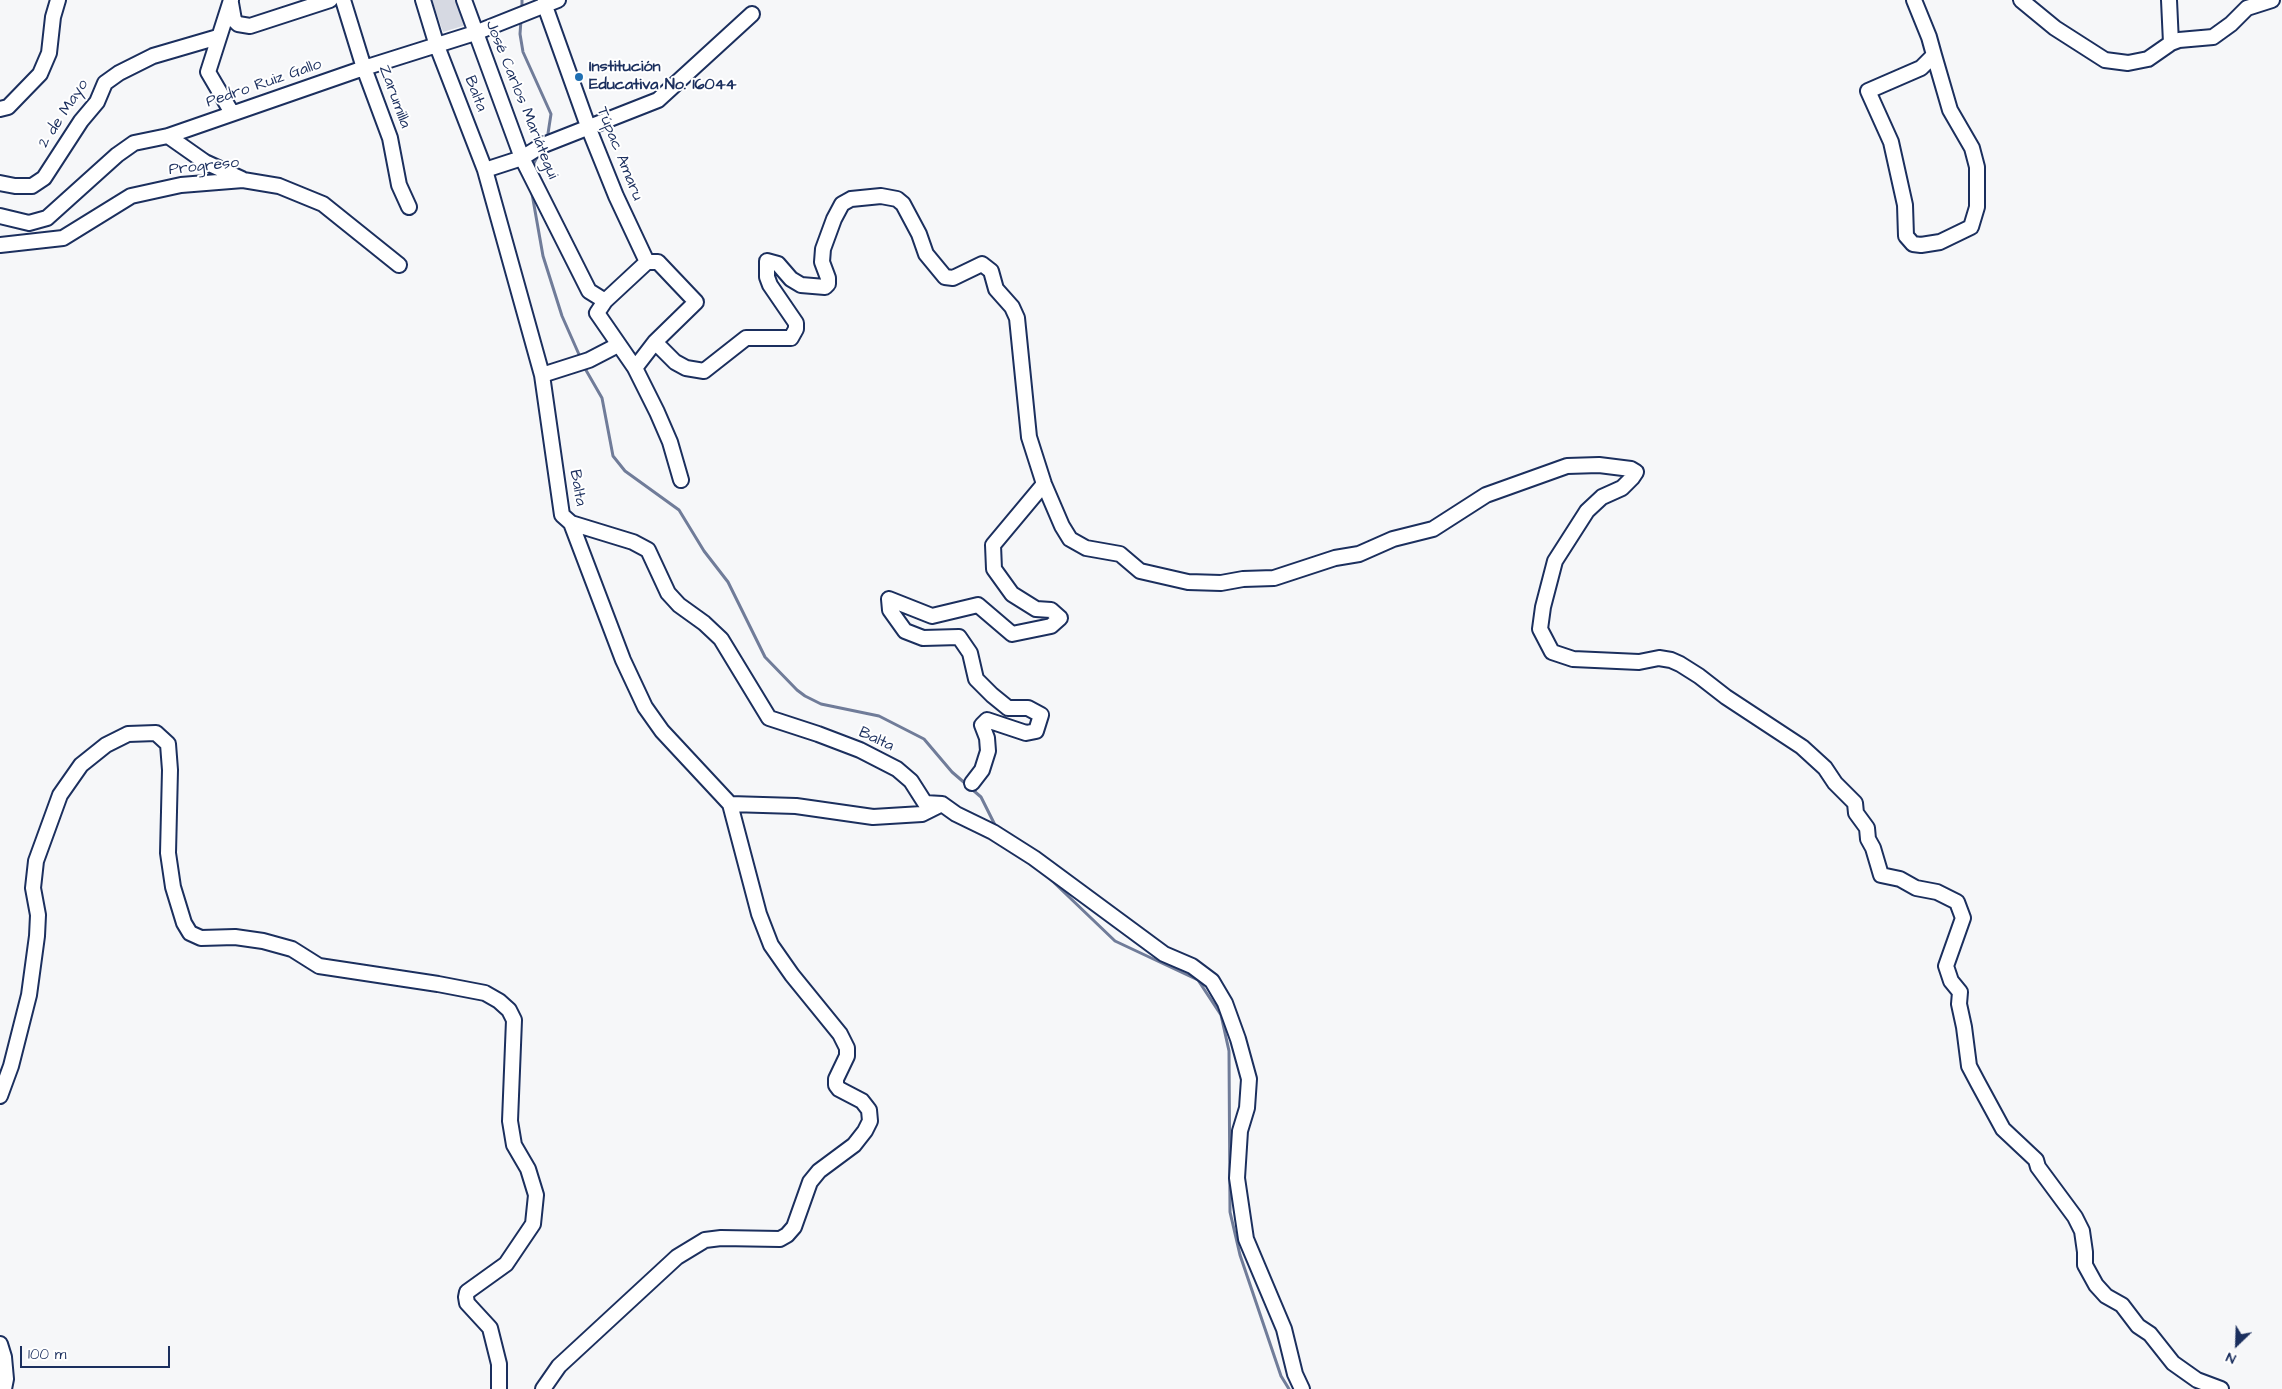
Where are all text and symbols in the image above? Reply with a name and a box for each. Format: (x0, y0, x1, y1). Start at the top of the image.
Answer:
street label: José Carlos Mariátegui (480, 18, 562, 182)
street label: Pedro Ruiz Gallo (204, 55, 324, 113)
place label: Institución Educativa No. 16044 (589, 58, 736, 96)
street label: Zarumilla (374, 63, 414, 131)
marker: Institución Educativa No. 16044 (573, 71, 585, 83)
street label: Balta (459, 73, 491, 115)
street label: 2 de Mayo (35, 76, 93, 152)
street label: Túpac Amaru (591, 104, 647, 204)
street label: Progreso (168, 154, 240, 180)
street label: Balta (564, 468, 590, 508)
street label: Balta (855, 724, 897, 756)
north arrow (2212, 1319, 2262, 1369)
scale bar (22, 1336, 172, 1368)
text: 100 m (28, 1344, 67, 1365)
text: N (2223, 1347, 2239, 1369)

